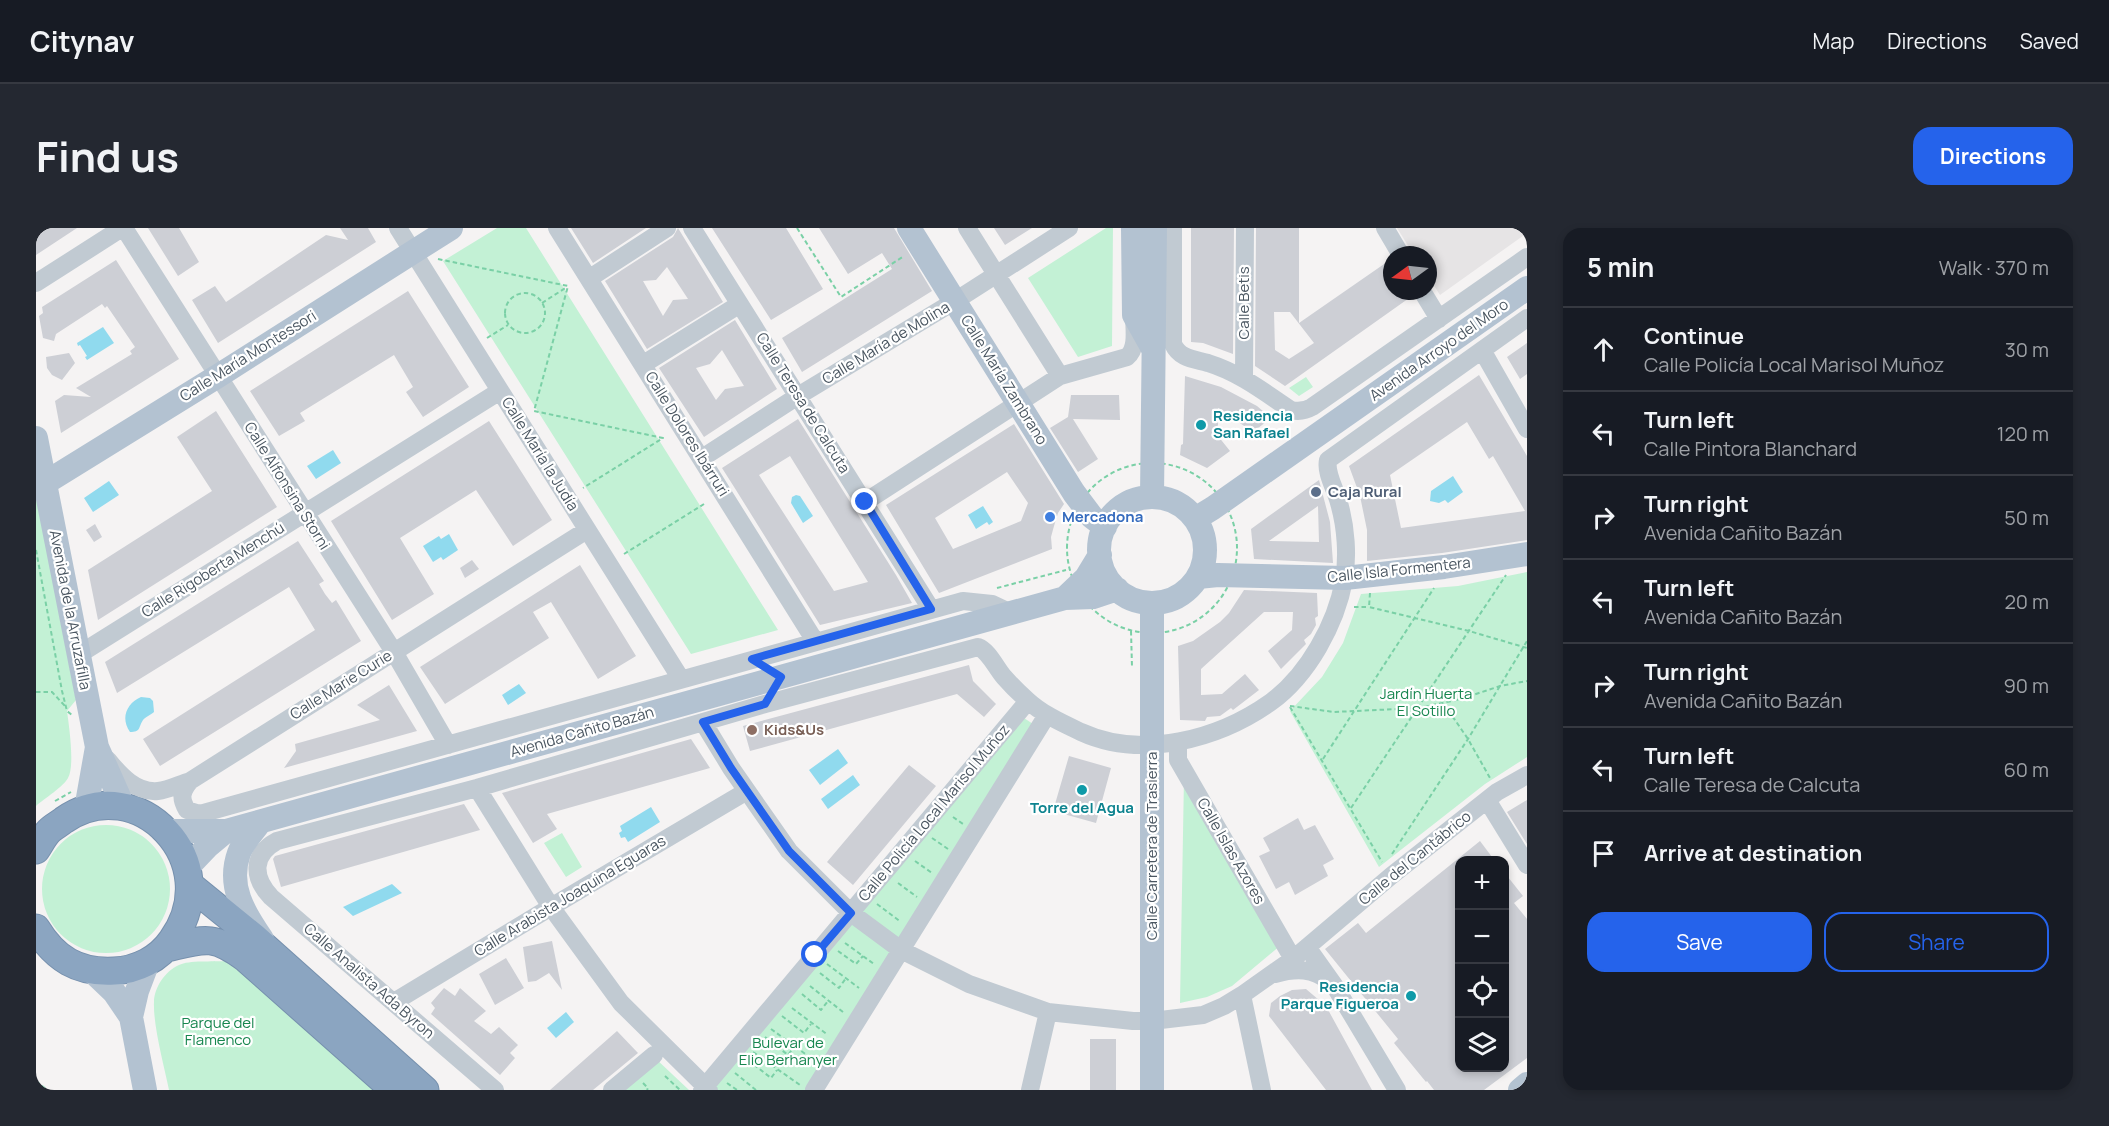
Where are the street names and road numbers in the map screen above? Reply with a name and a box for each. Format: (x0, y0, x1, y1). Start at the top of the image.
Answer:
street label: Calle Betis (1233, 266, 1254, 340)
street label: Avenida Arroyo del Moro (1365, 293, 1513, 406)
street label: Calle María de Molina (818, 296, 953, 389)
street label: Calle María Montessori (175, 305, 320, 406)
street label: Calle María Zambrano (956, 311, 1053, 449)
street label: Calle Teresa de Calcuta (752, 328, 855, 477)
street label: Calle Dolores Ibárruri (641, 367, 734, 500)
street label: Calle María la Judía (497, 393, 584, 515)
street label: Calle Alfonsina Storni (240, 418, 335, 554)
street label: Calle Rigoberta Menchú (137, 517, 288, 622)
street label: Avenida de la Arruzafilla (45, 528, 96, 692)
street label: Calle Isla Formentera (1326, 552, 1472, 587)
street label: Calle Marie Curie (286, 645, 396, 724)
street label: Avenida Cañito Bazán (507, 701, 656, 762)
street label: Calle Policía Local Marisol Muñoz (853, 720, 1014, 906)
street label: Calle Carretera de Trasierra (1141, 752, 1162, 940)
street label: Calle Islas Azores (1192, 794, 1270, 908)
street label: Calle del Cantábrico (1354, 806, 1475, 910)
street label: Calle Arabista Joaquina Eguaras (470, 830, 670, 961)
street label: Calle Analista Ada Byron (300, 918, 439, 1043)

